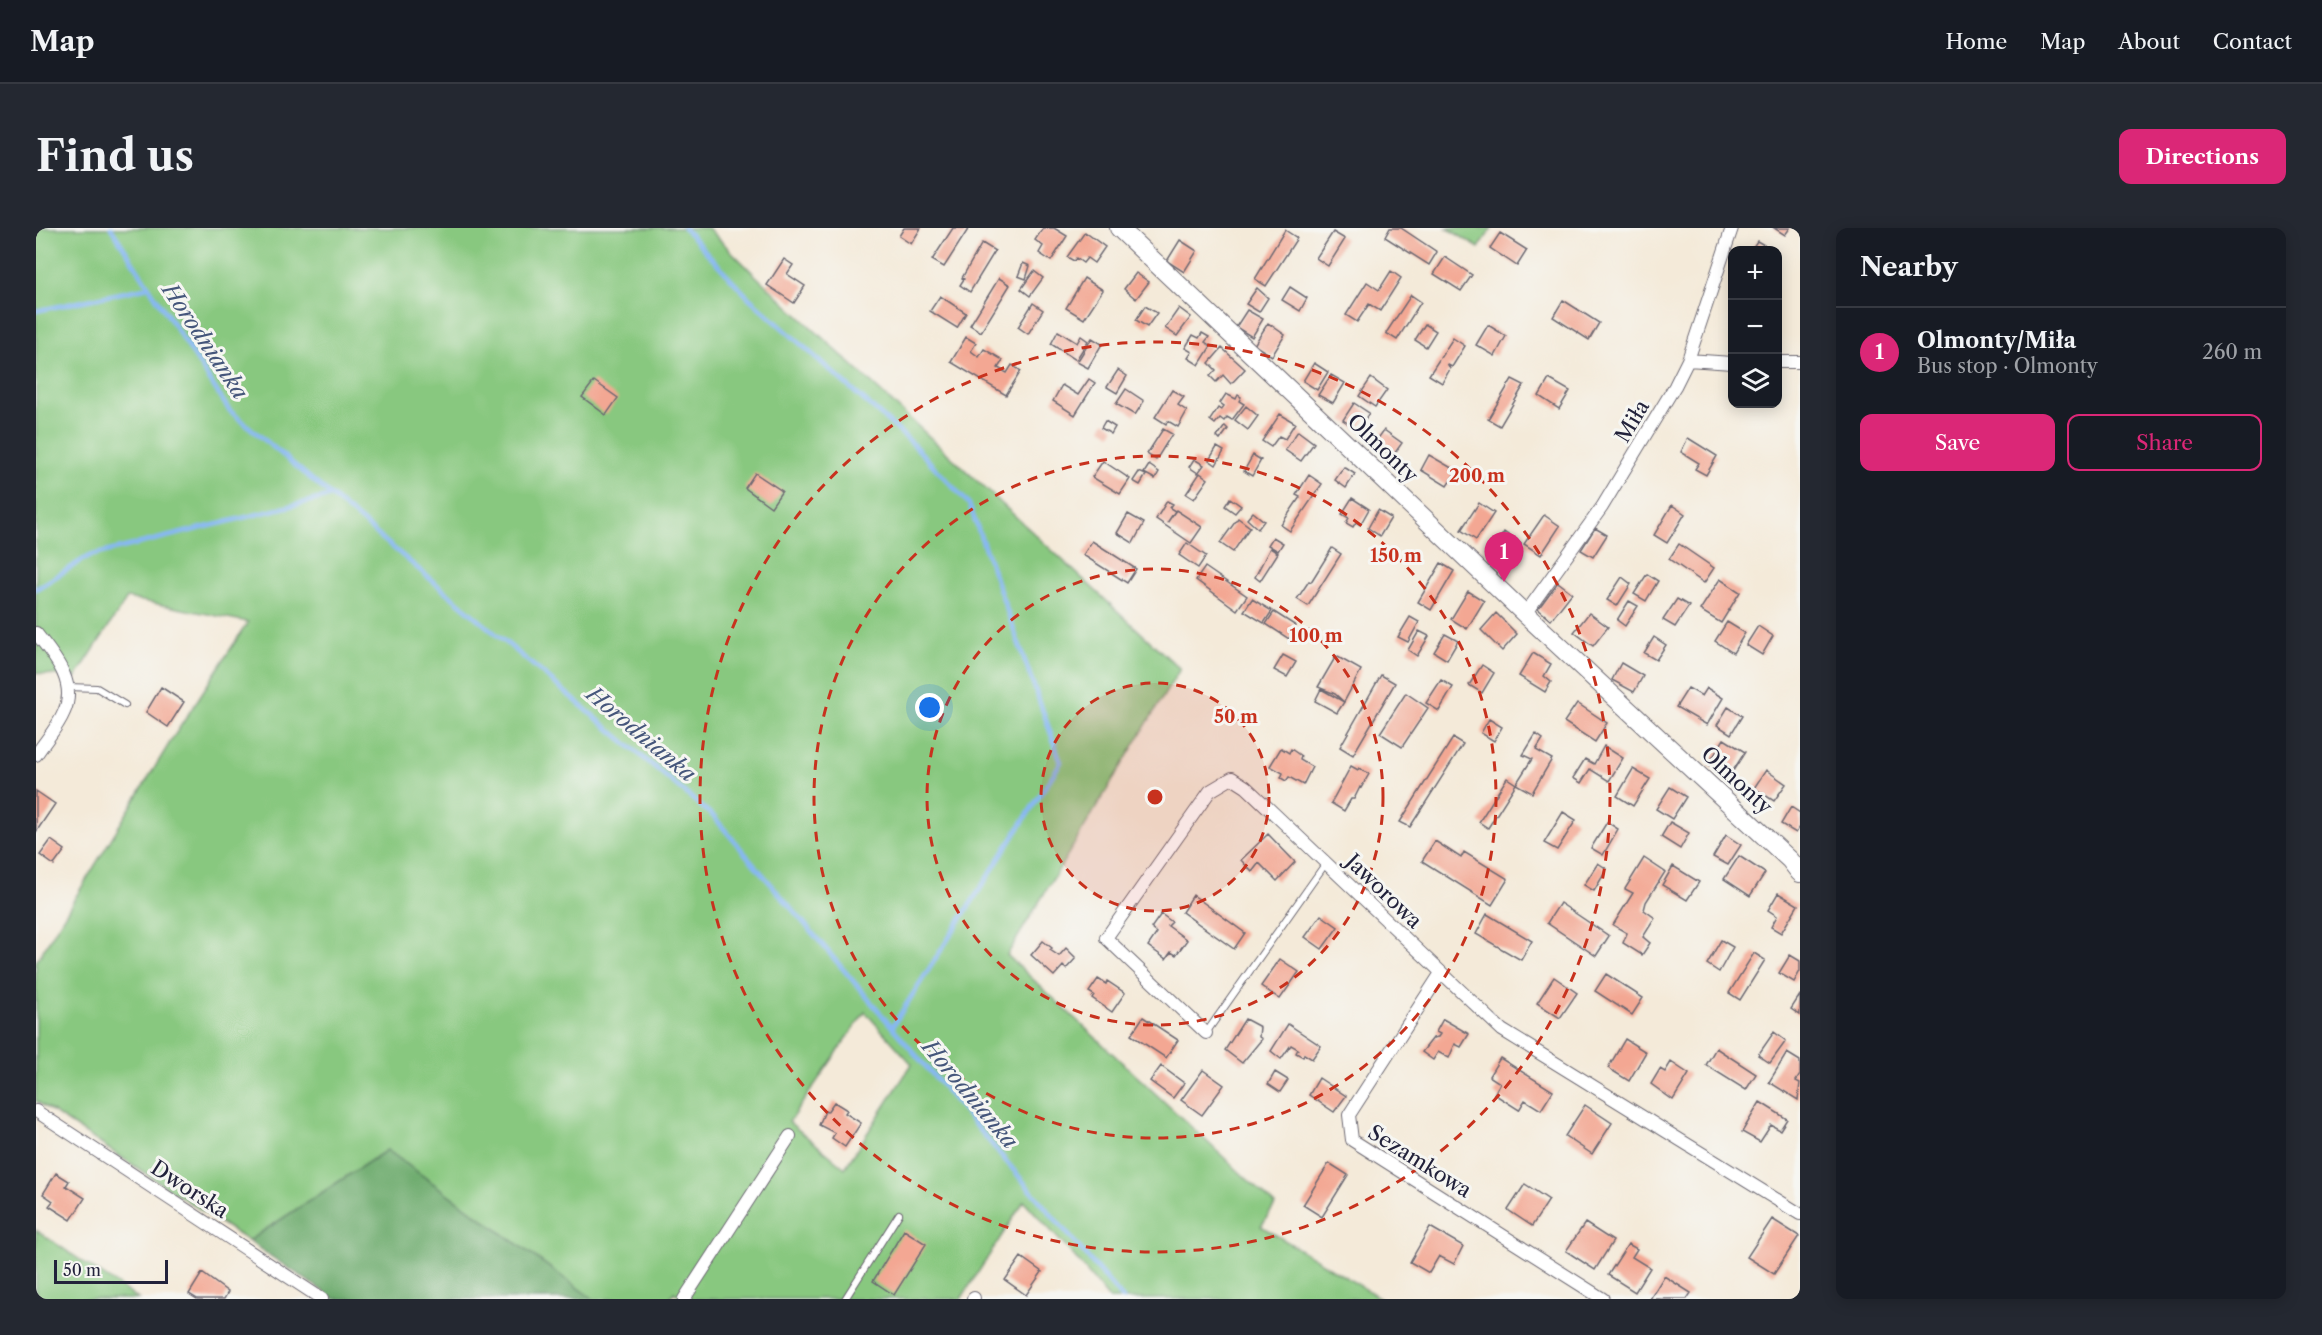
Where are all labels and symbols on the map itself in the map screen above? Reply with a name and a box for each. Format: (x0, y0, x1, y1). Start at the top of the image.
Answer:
water label: Horodnianka (155, 276, 254, 404)
street label: Miła (1610, 394, 1655, 447)
street label: Olmonty (1343, 408, 1424, 488)
text: 200 m (1449, 465, 1505, 487)
pin: 1 (1484, 532, 1524, 582)
text: 150 m (1370, 545, 1422, 567)
text: 100 m (1289, 625, 1343, 647)
water label: Horodnianka (579, 679, 701, 788)
your location (915, 693, 944, 722)
text: 50 m (1214, 706, 1258, 728)
street label: Olmonty (1696, 741, 1778, 819)
centre of rings (1145, 787, 1165, 807)
street label: Jaworowa (1339, 847, 1428, 934)
water label: Horodnianka (915, 1032, 1024, 1154)
street label: Sezamkowa (1364, 1119, 1477, 1203)
street label: Dworska (147, 1155, 234, 1224)
scale bar (54, 1257, 168, 1284)

